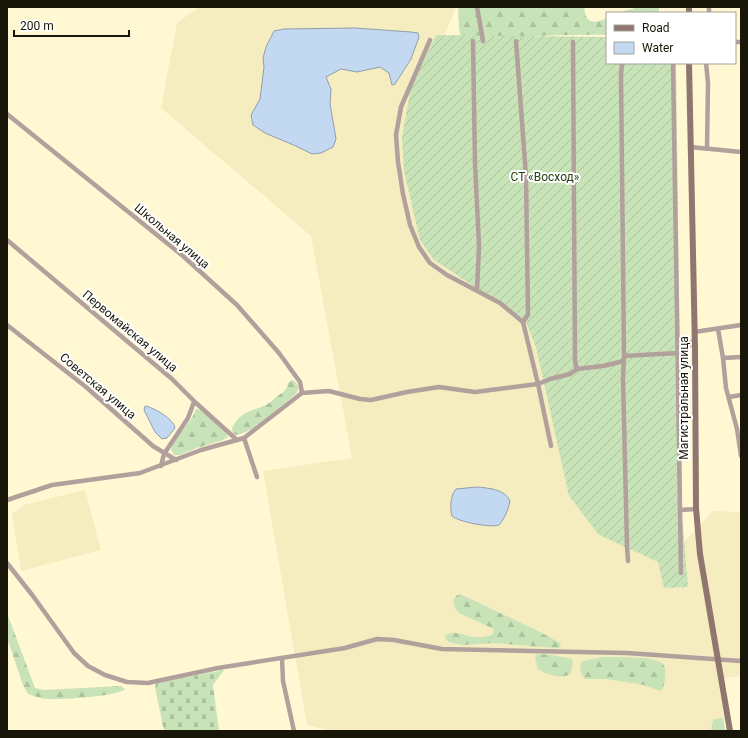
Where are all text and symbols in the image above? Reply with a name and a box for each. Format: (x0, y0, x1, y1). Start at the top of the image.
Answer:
scale bar (14, 12, 129, 38)
legend (606, 12, 736, 64)
text: 200 m (20, 19, 54, 33)
text: Road (642, 21, 670, 35)
text: Water (642, 41, 673, 55)
park label: СТ «Восход» (511, 170, 580, 184)
street label: Школьная улица (132, 200, 212, 272)
street label: Первомайская улица (80, 287, 180, 375)
street label: Магистральная улица (677, 336, 691, 460)
street label: Советская улица (57, 350, 139, 422)

